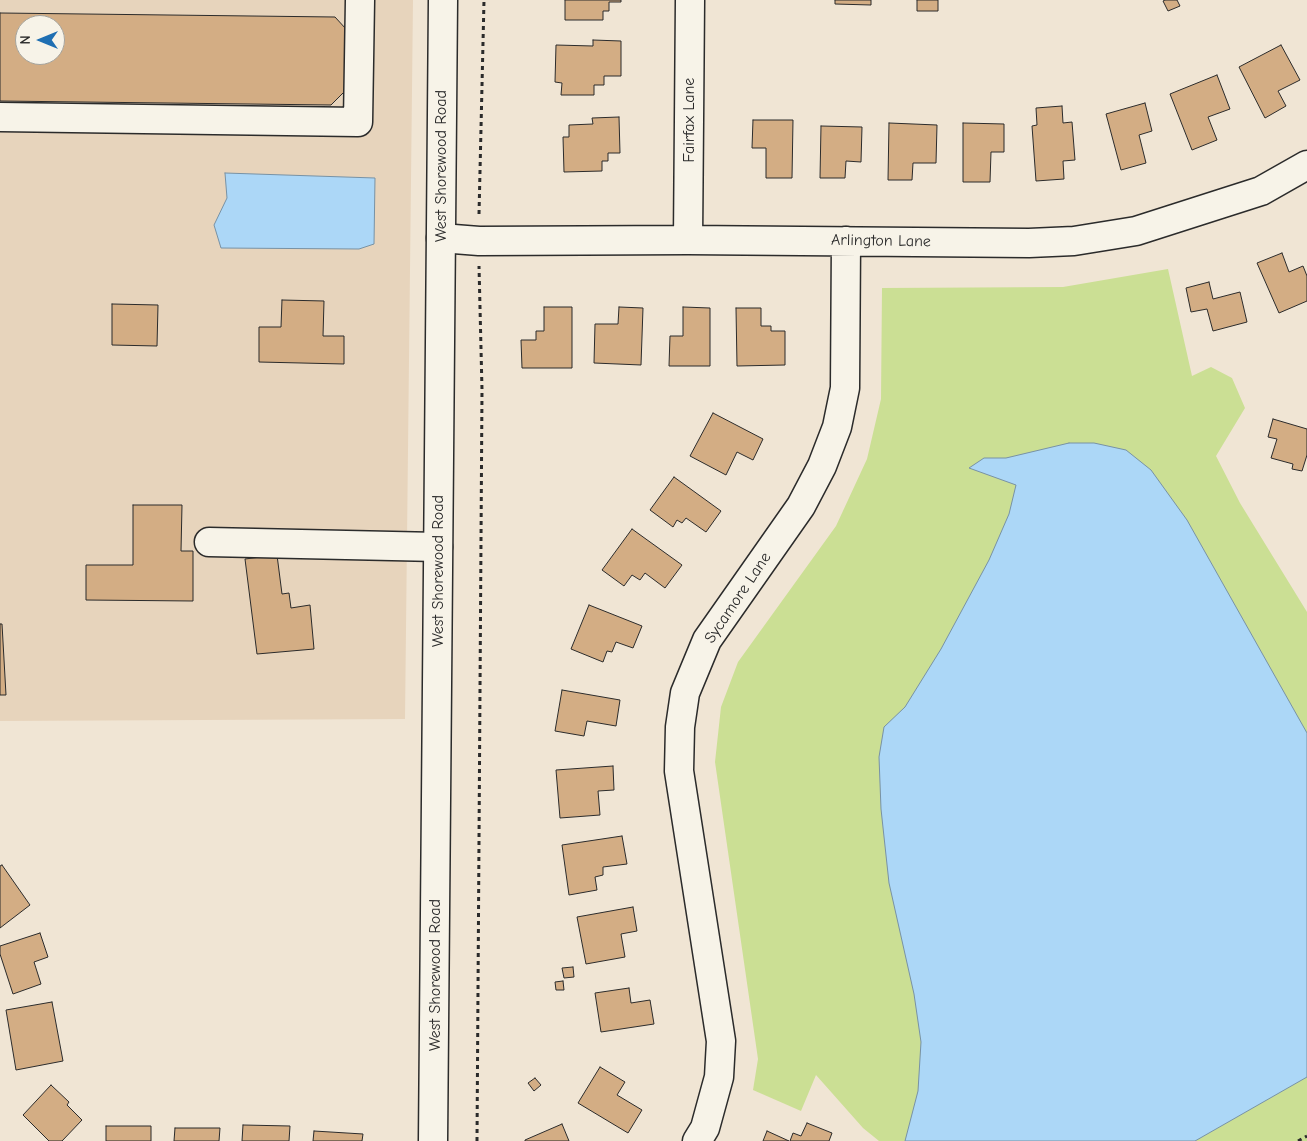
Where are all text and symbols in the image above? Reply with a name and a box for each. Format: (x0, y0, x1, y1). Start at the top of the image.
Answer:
north arrow (15, 15, 65, 65)
text: N (17, 35, 34, 45)
street label: Fairfax Lane (679, 78, 699, 162)
street label: West Shorewood Road (431, 90, 451, 242)
street label: Arlington Lane (831, 231, 931, 251)
street label: West Shorewood Road (428, 495, 448, 647)
street label: Sycamore Lane (700, 549, 776, 647)
street label: West Shorewood Road (425, 899, 445, 1051)

